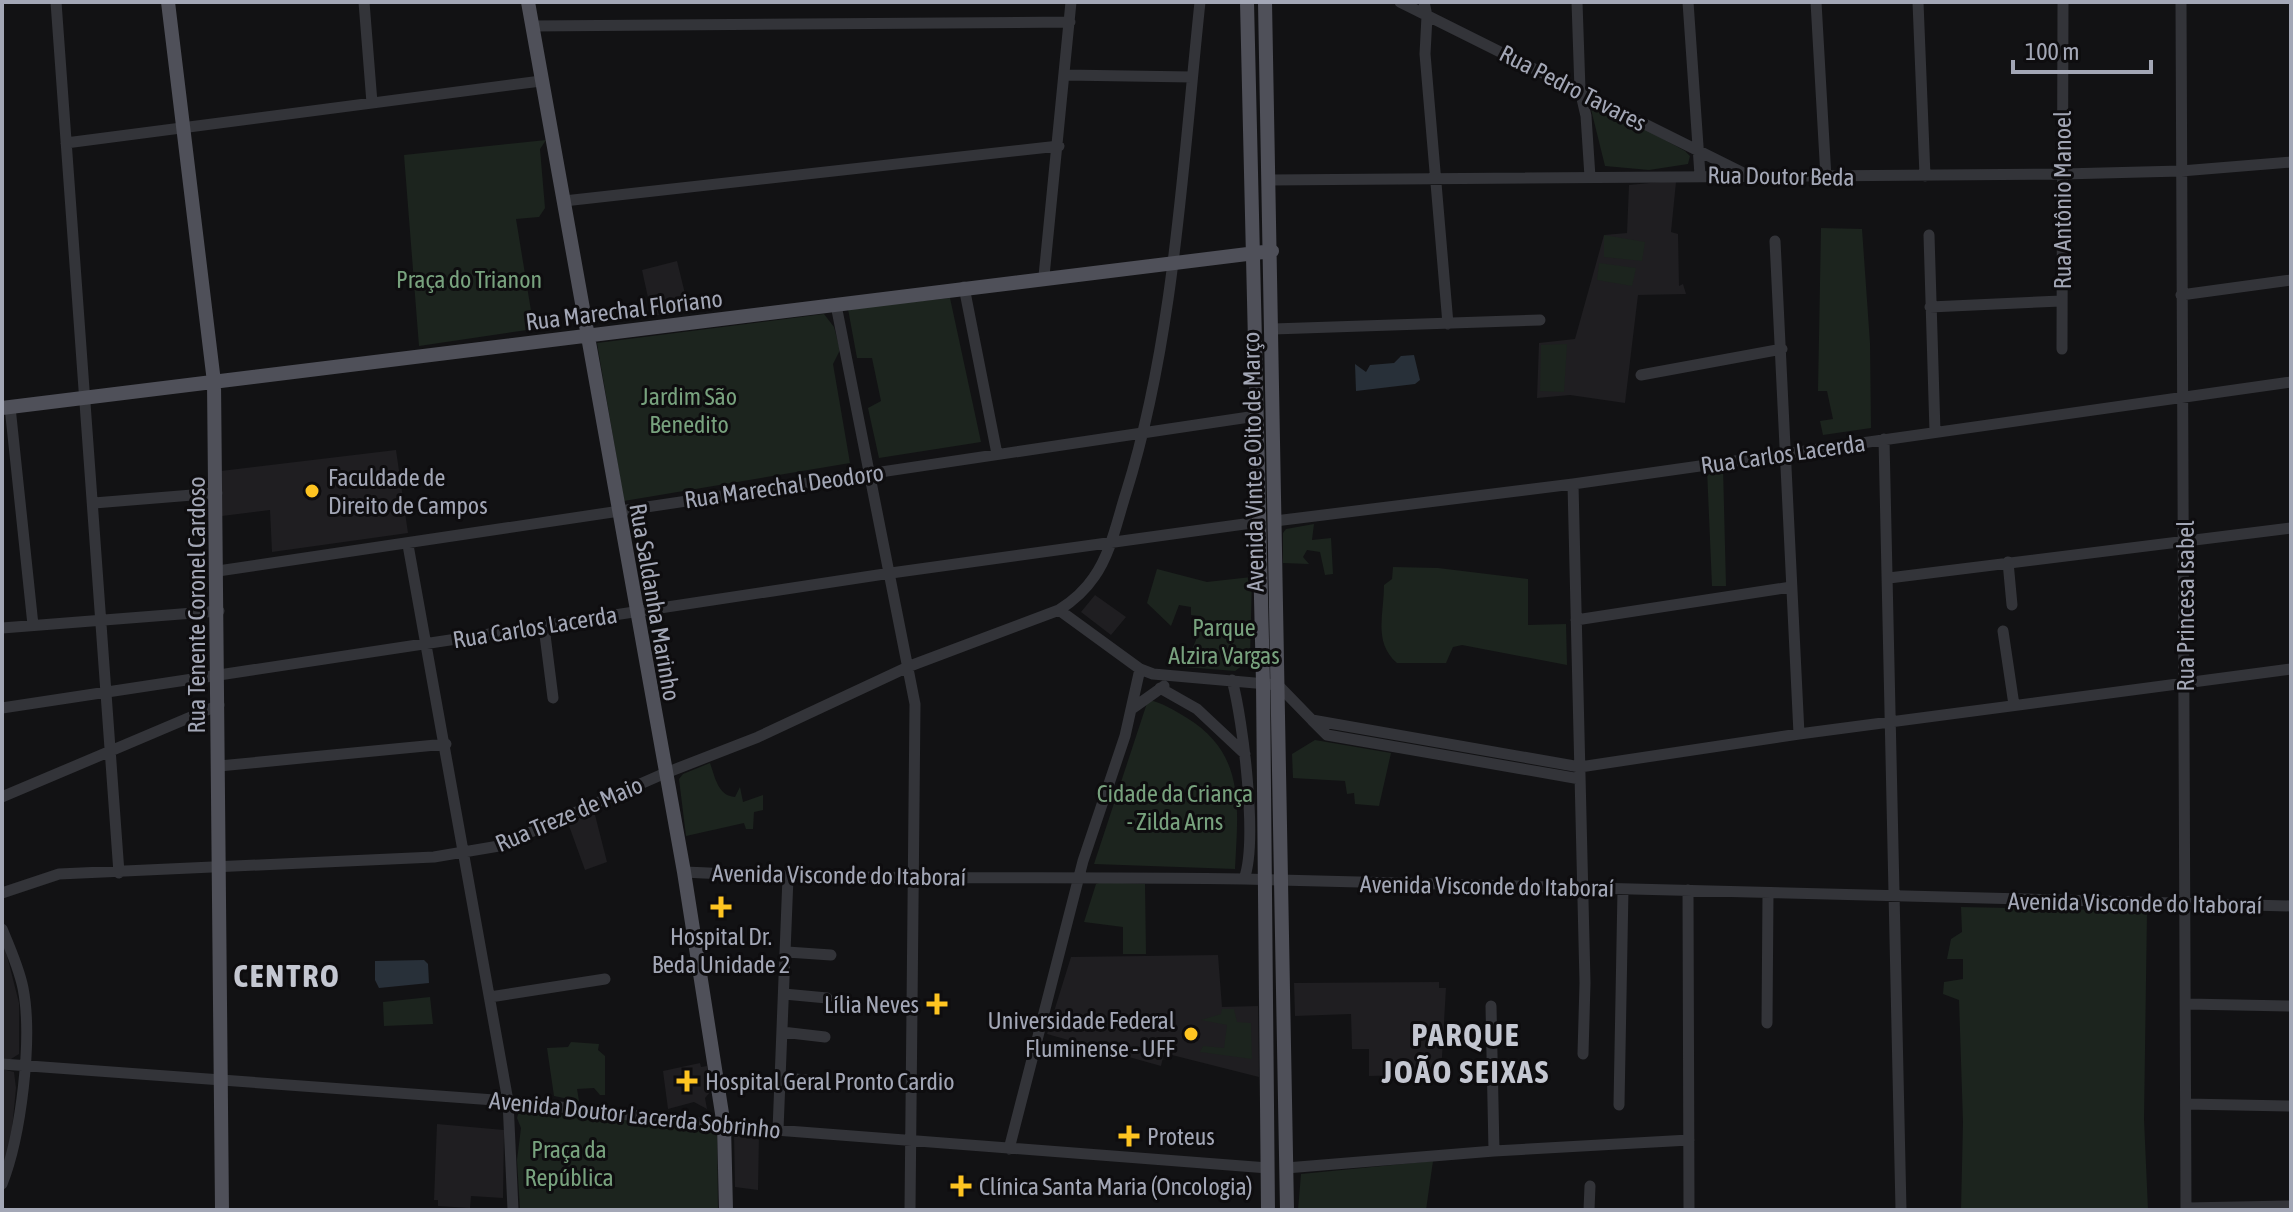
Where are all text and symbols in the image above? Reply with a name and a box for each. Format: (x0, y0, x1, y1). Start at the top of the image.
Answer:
scale bar (2013, 24, 2151, 74)
text: 100 m (2025, 38, 2079, 65)
street label: Rua Pedro Tavares (1495, 40, 1651, 136)
street label: Rua Antônio Manoel (2049, 110, 2076, 289)
street label: Rua Doutor Beda (1707, 161, 1855, 191)
park label: Praça do Trianon (396, 266, 542, 293)
street label: Rua Marechal Floriano (524, 285, 724, 335)
street label: Avenida Vinte e Oito de Março (1237, 332, 1269, 592)
park label: Jardim São Benedito (641, 383, 737, 438)
street label: Rua Carlos Lacerda (1699, 429, 1867, 479)
street label: Rua Marechal Deodoro (683, 459, 885, 513)
place label: Faculdade de Direito de Campos (328, 464, 488, 519)
street label: Rua Tenente Coronel Cardoso (183, 476, 210, 734)
marker: Faculdade de Direito de Campos (303, 482, 321, 500)
street label: Rua Saldanha Marinho (624, 501, 686, 703)
street label: Rua Princesa Isabel (2172, 520, 2199, 692)
street label: Rua Carlos Lacerda (451, 601, 619, 653)
park label: Parque Alzira Vargas (1168, 614, 1280, 669)
street label: Rua Treze de Maio (491, 771, 647, 857)
park label: Cidade da Criança - Zilda Arns (1097, 780, 1253, 835)
street label: Avenida Visconde do Itaboraí (712, 859, 966, 891)
street label: Avenida Visconde do Itaboraí (1360, 870, 1614, 902)
street label: Avenida Visconde do Itaboraí (2008, 887, 2262, 919)
marker: Hospital Dr. Beda Unidade 2 (710, 896, 732, 918)
place label: Hospital Dr. Beda Unidade 2 (652, 923, 790, 978)
district label: CENTRO (233, 957, 341, 994)
place label: Lília Neves (824, 991, 919, 1018)
marker: Lília Neves (926, 993, 948, 1015)
place label: Universidade Federal Fluminense - UFF (988, 1007, 1176, 1062)
district label: PARQUE JOÃO SEIXAS (1381, 1016, 1550, 1090)
marker: Universidade Federal Fluminense - UFF (1182, 1025, 1200, 1043)
place label: Hospital Geral Pronto Cardio (705, 1068, 955, 1095)
marker: Hospital Geral Pronto Cardio (676, 1070, 698, 1092)
street label: Avenida Doutor Lacerda Sobrinho (488, 1086, 782, 1144)
place label: Proteus (1147, 1123, 1215, 1150)
marker: Proteus (1118, 1125, 1140, 1147)
park label: Praça da República (524, 1136, 614, 1191)
place label: Clínica Santa Maria (Oncologia) (979, 1173, 1252, 1200)
marker: Clínica Santa Maria (Oncologia) (950, 1175, 972, 1197)

